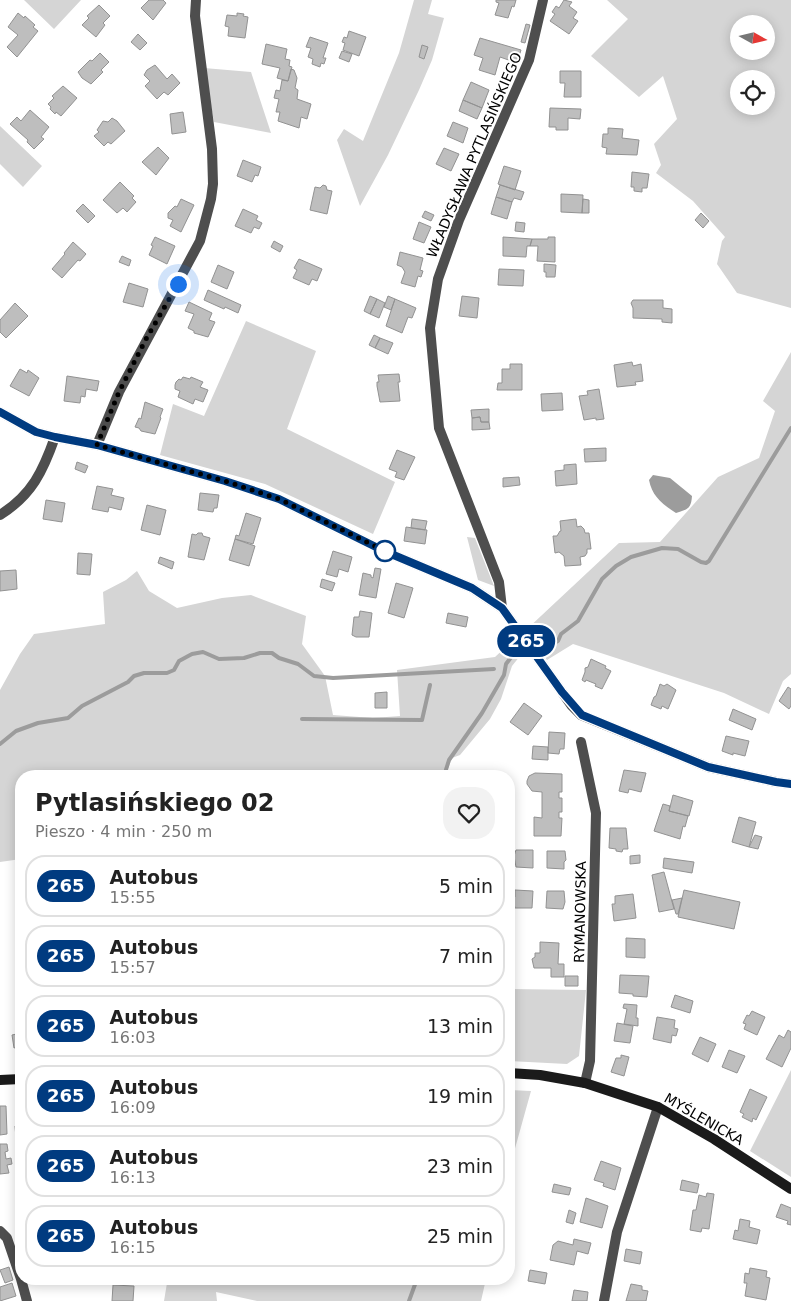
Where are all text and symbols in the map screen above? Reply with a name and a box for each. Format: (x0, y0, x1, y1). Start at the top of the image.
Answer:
north arrow (730, 15, 775, 60)
map controls (730, 15, 775, 115)
street label: WŁADYSŁAWA PYTLASIŃSKIEGO (422, 49, 525, 260)
button: locate (730, 70, 775, 115)
your location (166, 272, 191, 297)
unlabelled marker (374, 540, 396, 562)
line badge: 265 (497, 625, 555, 657)
text: 265 (507, 630, 545, 651)
button: heart (443, 787, 495, 839)
text: Pytlasińskiego 02 (35, 789, 274, 817)
text: Pieszo · 4 min · 250 m (35, 822, 212, 841)
street label: RYMANOWSKA (571, 861, 589, 963)
text: Autobus (110, 866, 198, 888)
text: 265 (47, 875, 85, 896)
text: 5 min (439, 875, 493, 897)
text: 15:55 (110, 888, 156, 907)
text: Autobus (110, 936, 198, 958)
text: 265 (47, 945, 85, 966)
text: 7 min (439, 945, 493, 967)
text: 15:57 (110, 958, 156, 977)
text: Autobus (110, 1006, 198, 1028)
text: 265 (47, 1015, 85, 1036)
text: 13 min (427, 1015, 493, 1037)
text: 16:03 (110, 1028, 156, 1047)
text: Autobus (110, 1076, 198, 1098)
text: 265 (47, 1085, 85, 1106)
text: 19 min (427, 1085, 493, 1107)
street label: MYŚLENICKA (661, 1089, 747, 1148)
text: 16:09 (110, 1098, 156, 1117)
text: Autobus (110, 1146, 198, 1168)
text: 265 (47, 1155, 85, 1176)
text: 23 min (427, 1155, 493, 1177)
text: 16:13 (110, 1168, 156, 1187)
text: Autobus (110, 1216, 198, 1238)
text: 265 (47, 1225, 85, 1246)
text: 25 min (427, 1225, 493, 1247)
text: 16:15 (110, 1238, 156, 1257)

